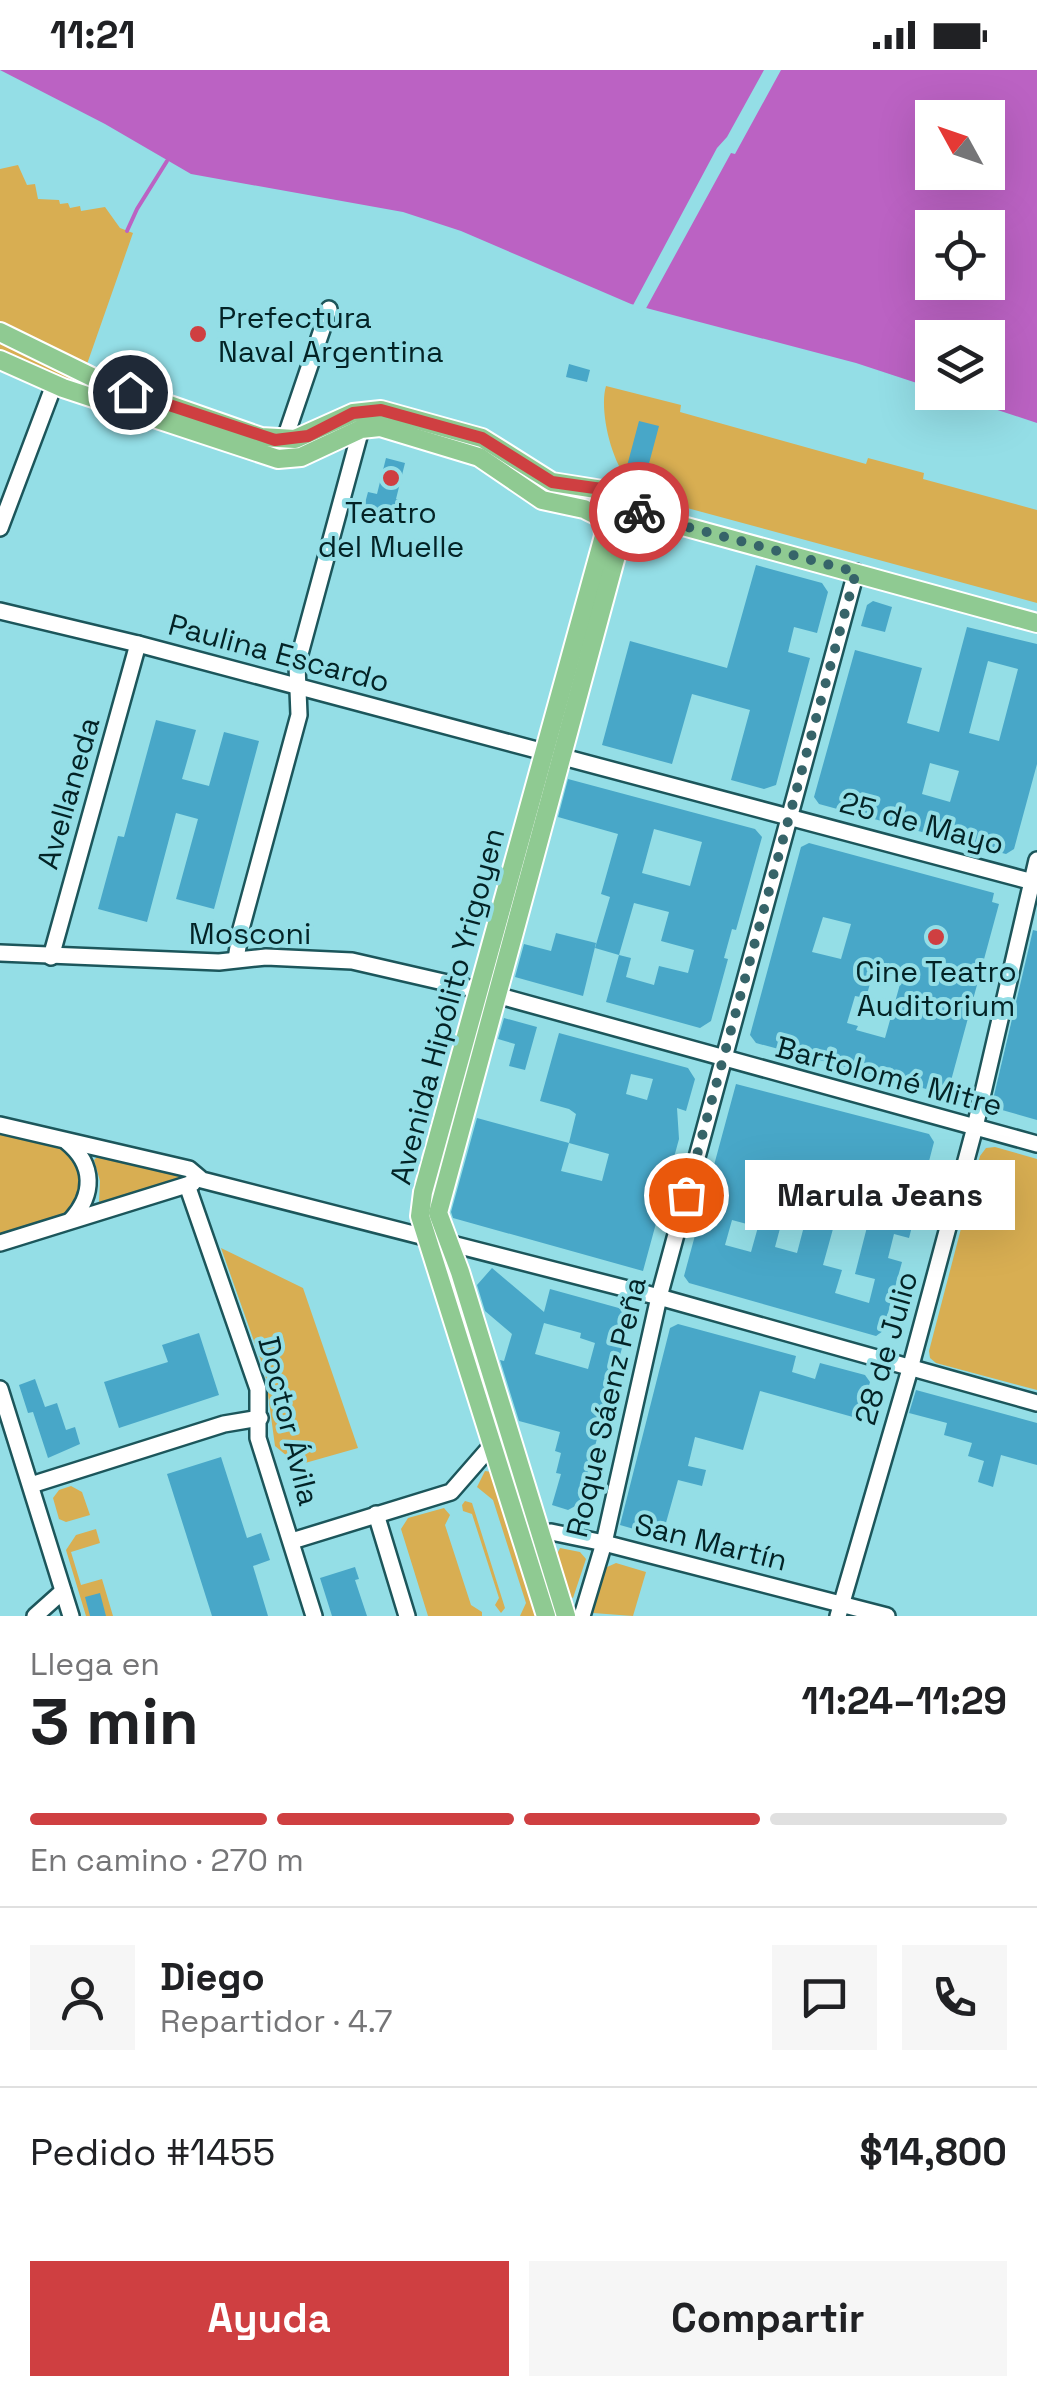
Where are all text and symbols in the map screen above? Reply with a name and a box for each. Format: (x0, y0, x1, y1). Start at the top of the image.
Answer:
text: 11:21 (50, 11, 135, 59)
north arrow (915, 100, 1005, 190)
map controls (915, 100, 1005, 410)
button: locate (915, 210, 1005, 300)
place label: Prefectura Naval Argentina (218, 298, 443, 371)
button: layers (915, 320, 1005, 410)
marker: Prefectura Naval Argentina (187, 323, 209, 345)
pin (88, 350, 173, 435)
icon: home (103, 365, 158, 420)
courier (589, 462, 689, 562)
marker: Teatro del Muelle (380, 467, 402, 489)
icon: bike (612, 485, 667, 540)
place label: Teatro del Muelle (318, 493, 464, 566)
street label: Paulina Escardo (164, 605, 394, 701)
street label: Avellaneda (28, 712, 108, 874)
street label: 25 de Mayo (836, 782, 1008, 864)
street label: Avenida Hipólito Yrigoyen (381, 823, 513, 1189)
street label: Mosconi (189, 914, 311, 953)
marker: Cine Teatro Auditorium (925, 926, 947, 948)
place label: Cine Teatro Auditorium (855, 952, 1017, 1025)
street label: Bartolomé Mitre (771, 1027, 1007, 1125)
pin (644, 1153, 729, 1238)
callout: Marula Jeans (746, 1160, 1016, 1230)
icon: bag (659, 1168, 714, 1223)
text: Marula Jeans (777, 1175, 983, 1215)
street label: 28 de Julio (845, 1267, 927, 1429)
street label: Roque Sáenz Peña (557, 1273, 655, 1541)
street label: Doctor Ávila (249, 1333, 329, 1509)
street label: San Martín (631, 1504, 791, 1580)
text: Llega en (30, 1644, 160, 1684)
text: 11:24–11:29 (801, 1677, 1007, 1725)
text: 3 min (30, 1680, 199, 1763)
text: En camino · 270 m (30, 1840, 304, 1880)
button: person (30, 1945, 135, 2050)
button: chat (772, 1945, 877, 2050)
button: phone (902, 1945, 1007, 2050)
text: Diego (160, 1953, 265, 2001)
text: Repartidor · 4.7 (160, 2001, 393, 2041)
text: Pedido #1455 (30, 2128, 275, 2176)
text: $14,800 (859, 2128, 1007, 2176)
button: Ayuda (30, 2261, 509, 2376)
button: Compartir (529, 2261, 1007, 2376)

